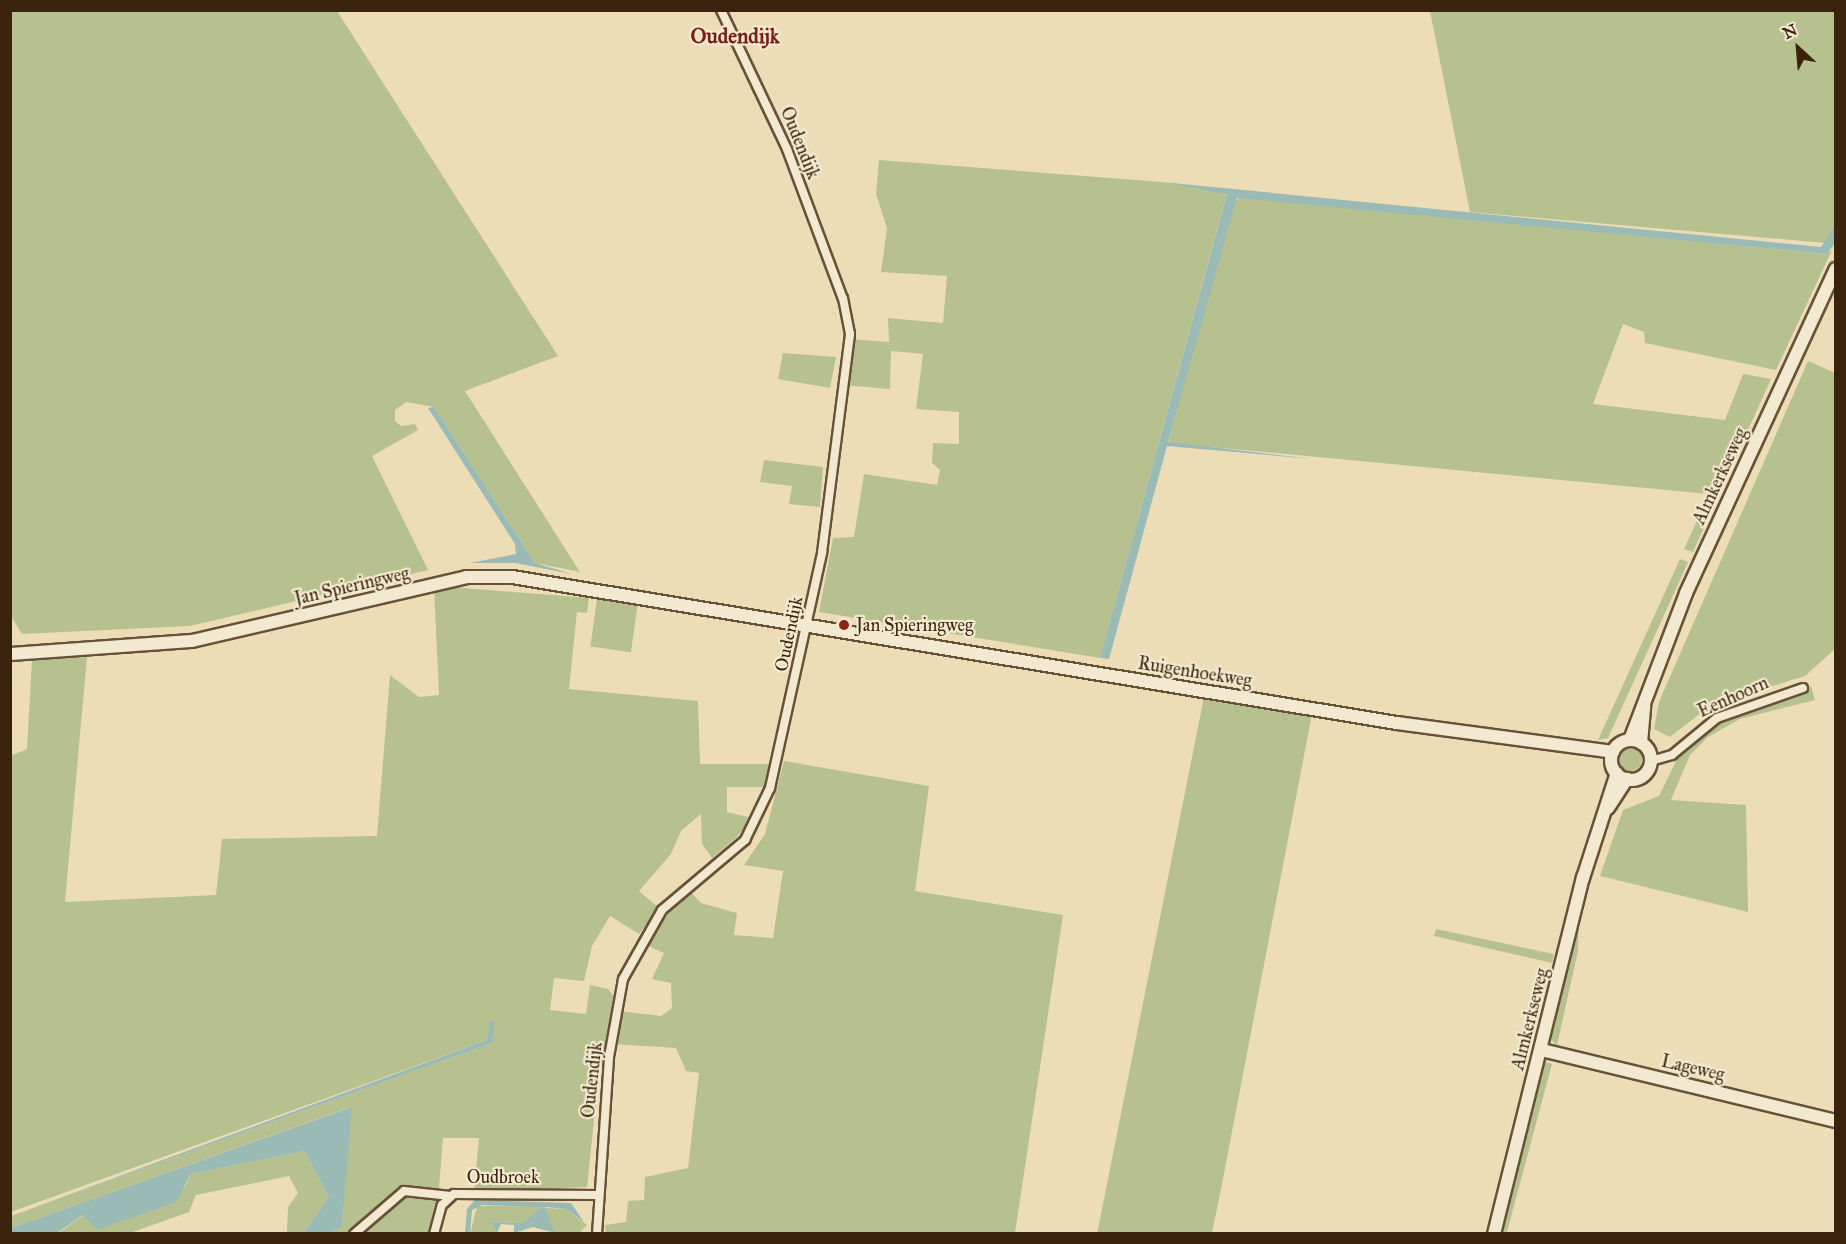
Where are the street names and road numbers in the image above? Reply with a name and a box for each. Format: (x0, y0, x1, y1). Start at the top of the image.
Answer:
street label: Oudendijk (776, 104, 824, 182)
street label: Almkerkseweg (1688, 424, 1752, 528)
street label: Jan Spieringweg (292, 562, 412, 610)
street label: Oudendijk (771, 594, 807, 674)
street label: Ruigenhoekweg (1136, 652, 1254, 692)
street label: Eenhoorn (1694, 672, 1772, 722)
street label: Almkerkseweg (1507, 966, 1553, 1072)
street label: Oudendijk (577, 1041, 607, 1119)
street label: Lageweg (1659, 1050, 1727, 1086)
street label: Oudbroek (467, 1166, 539, 1188)

